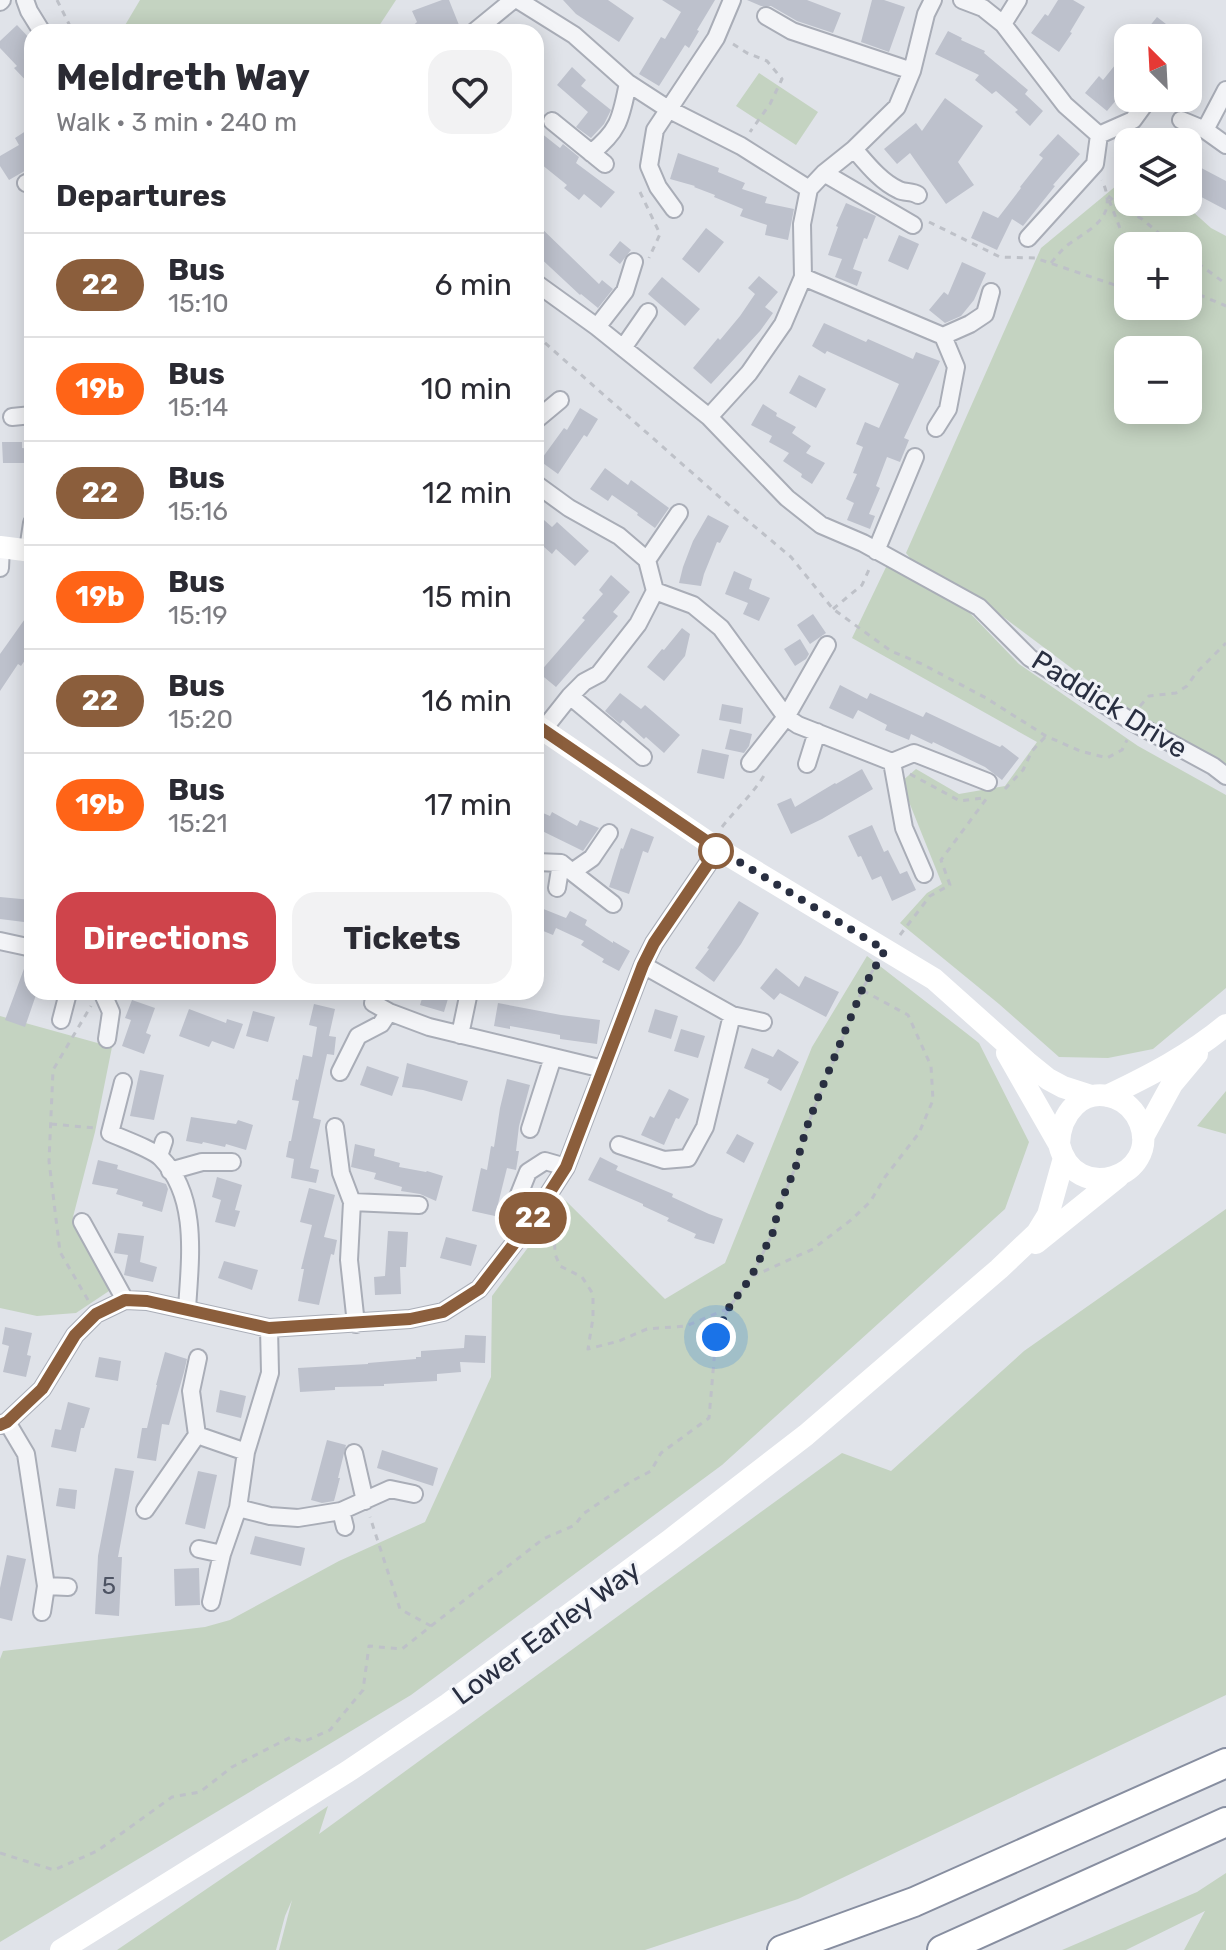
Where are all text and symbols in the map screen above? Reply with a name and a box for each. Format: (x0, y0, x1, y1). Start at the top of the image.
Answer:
north arrow (1114, 24, 1202, 112)
map controls (1114, 24, 1202, 424)
button: heart (428, 50, 512, 134)
text: Meldreth Way (56, 54, 310, 100)
text: Walk · 3 min · 240 m (56, 107, 297, 138)
button: layers (1114, 128, 1202, 216)
text: Departures (56, 178, 227, 214)
button: + (1114, 232, 1202, 320)
text: Bus (168, 252, 225, 288)
text: 6 min (434, 267, 512, 303)
text: 22 (82, 268, 118, 301)
text: 15:10 (168, 288, 229, 319)
button: − (1114, 336, 1202, 424)
text: Bus (168, 356, 225, 392)
text: 10 min (421, 371, 512, 407)
text: 19b (75, 372, 125, 405)
text: 15:14 (168, 392, 229, 423)
text: Bus (168, 460, 225, 496)
text: 12 min (422, 475, 512, 511)
text: 22 (82, 476, 118, 509)
text: 15:16 (168, 496, 228, 527)
text: Bus (168, 564, 225, 600)
text: 15 min (422, 579, 512, 615)
text: 19b (75, 580, 125, 613)
text: 15:19 (168, 600, 228, 631)
street label: Paddick Drive (1026, 643, 1194, 765)
text: Bus (168, 668, 225, 704)
text: 16 min (422, 683, 512, 719)
text: 22 (82, 684, 118, 717)
text: 15:20 (168, 704, 233, 735)
text: Bus (168, 772, 225, 808)
text: 17 min (424, 787, 512, 823)
text: 19b (75, 788, 125, 821)
text: 15:21 (168, 808, 228, 839)
unlabelled marker (699, 834, 733, 868)
button: Directions (56, 892, 276, 984)
button: Tickets (292, 892, 512, 984)
line badge: 22 (497, 1192, 569, 1244)
text: 22 (515, 1201, 551, 1234)
your location (696, 1317, 736, 1357)
street label: Lower Earley Way (446, 1553, 647, 1712)
house number: 5 (102, 1572, 116, 1600)

